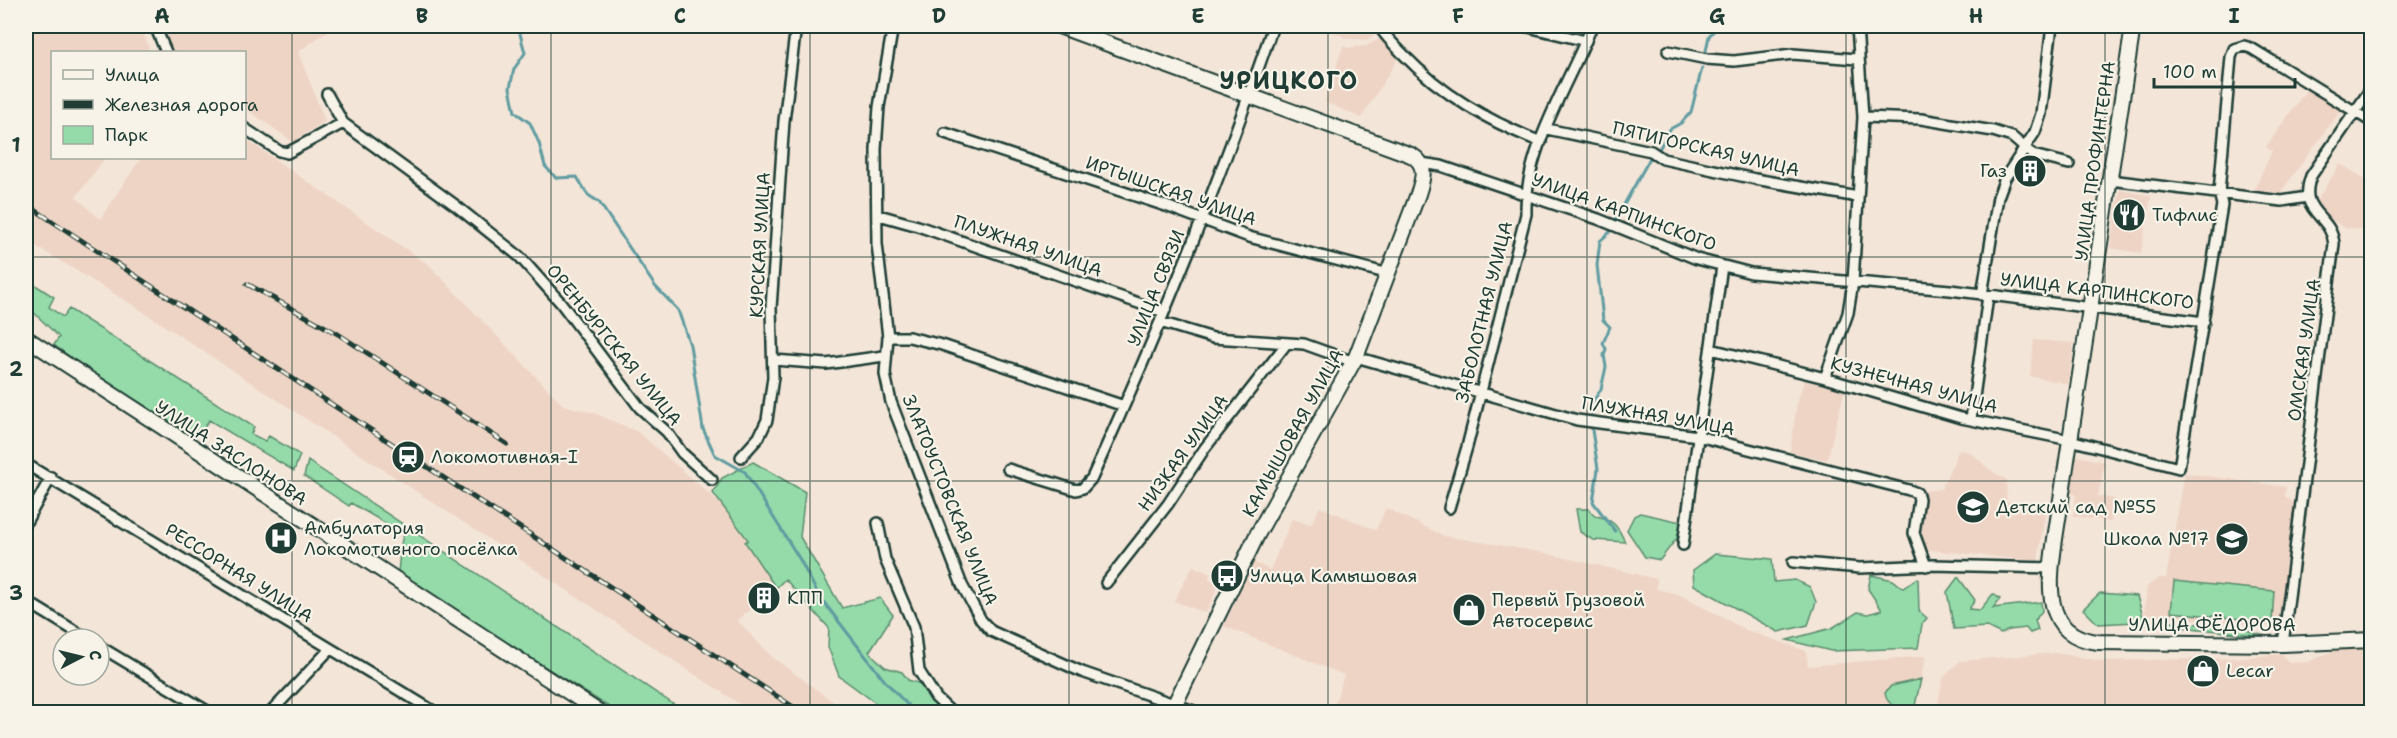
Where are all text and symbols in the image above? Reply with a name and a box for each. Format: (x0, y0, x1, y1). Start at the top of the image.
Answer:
text: A (154, 3, 170, 29)
text: B (416, 3, 428, 29)
text: C (674, 3, 686, 29)
text: D (932, 3, 946, 29)
text: E (1191, 3, 1205, 29)
text: F (1452, 3, 1464, 29)
text: G (1709, 3, 1725, 29)
text: H (1969, 3, 1983, 29)
text: I (2228, 3, 2240, 29)
legend (51, 51, 246, 159)
scale bar (2154, 51, 2295, 89)
street label: УЛИЦА ПРОФИНТЕРНА (2069, 60, 2121, 262)
text: 100 m (2163, 60, 2217, 84)
text: Улица (105, 63, 159, 87)
district label: УРИЦКОГО (1219, 65, 1359, 97)
text: Железная дорога (105, 93, 258, 117)
street label: ПЯТИГОРСКАЯ УЛИЦА (1610, 116, 1802, 182)
text: Парк (105, 123, 148, 147)
text: 1 (11, 132, 21, 158)
street label: ИРТЫШСКАЯ УЛИЦА (1082, 151, 1260, 231)
building icon: Газ (2012, 153, 2048, 189)
place label: Газ (1980, 159, 2007, 183)
street label: УЛИЦА КАРПИНСКОГО (1528, 167, 1720, 257)
street label: КУРСКАЯ УЛИЦА (744, 171, 776, 319)
restaurant icon: Тифлис (2111, 197, 2147, 233)
place label: Тифлис (2152, 203, 2218, 227)
street label: ПЛУЖНАЯ УЛИЦА (951, 209, 1105, 283)
street label: ЗАБОЛОТНАЯ УЛИЦА (1450, 219, 1518, 405)
street label: УЛИЦА СВЯЗИ (1122, 226, 1190, 350)
street label: ОРЕНБУРГСКАЯ УЛИЦА (541, 259, 687, 431)
street label: УЛИЦА КАРПИНСКОГО (1999, 267, 2195, 315)
street label: ОМСКАЯ УЛИЦА (2282, 277, 2326, 423)
street label: КАМЫШОВАЯ УЛИЦА (1237, 345, 1349, 521)
street label: КУЗНЕЧНАЯ УЛИЦА (1828, 351, 2000, 419)
text: 2 (9, 356, 23, 382)
street label: НИЗКАЯ УЛИЦА (1132, 390, 1234, 516)
street label: ЗЛАТОУСТОВСКАЯ УЛИЦА (897, 391, 1003, 609)
street label: ПЛУЖНАЯ УЛИЦА (1580, 391, 1736, 441)
street label: УЛИЦА ЗАСЛОНОВА (150, 395, 312, 511)
station icon: Локомотивная-I (390, 439, 426, 475)
place label: Локомотивная-I (431, 445, 578, 469)
school or university icon: Детский сад №55 (1955, 489, 1991, 525)
place label: Детский сад №55 (1996, 495, 2156, 519)
place label: Амбулатория Локомотивного посёлка (304, 516, 517, 561)
street label: РЕССОРНАЯ УЛИЦА (161, 518, 317, 628)
hospital icon: Амбулатория Локомотивного посёлка (263, 520, 299, 556)
school or university icon: Школа №17 (2214, 521, 2250, 557)
place label: Школа №17 (2104, 527, 2209, 551)
bus stop icon: Улица Камышовая (1209, 558, 1245, 594)
place label: Улица Камышовая (1250, 564, 1417, 588)
text: 3 (9, 580, 23, 606)
building icon: КПП (746, 580, 782, 616)
place label: КПП (787, 586, 823, 610)
place label: Первый Грузовой Автосервис (1492, 588, 1645, 633)
shop icon: Первый Грузовой Автосервис (1451, 592, 1487, 628)
street label: УЛИЦА ФЁДОРОВА (2128, 613, 2296, 637)
north arrow (51, 627, 111, 687)
text: С (84, 649, 106, 662)
shop icon: Lecar (2185, 653, 2221, 689)
place label: Lecar (2226, 659, 2274, 683)

